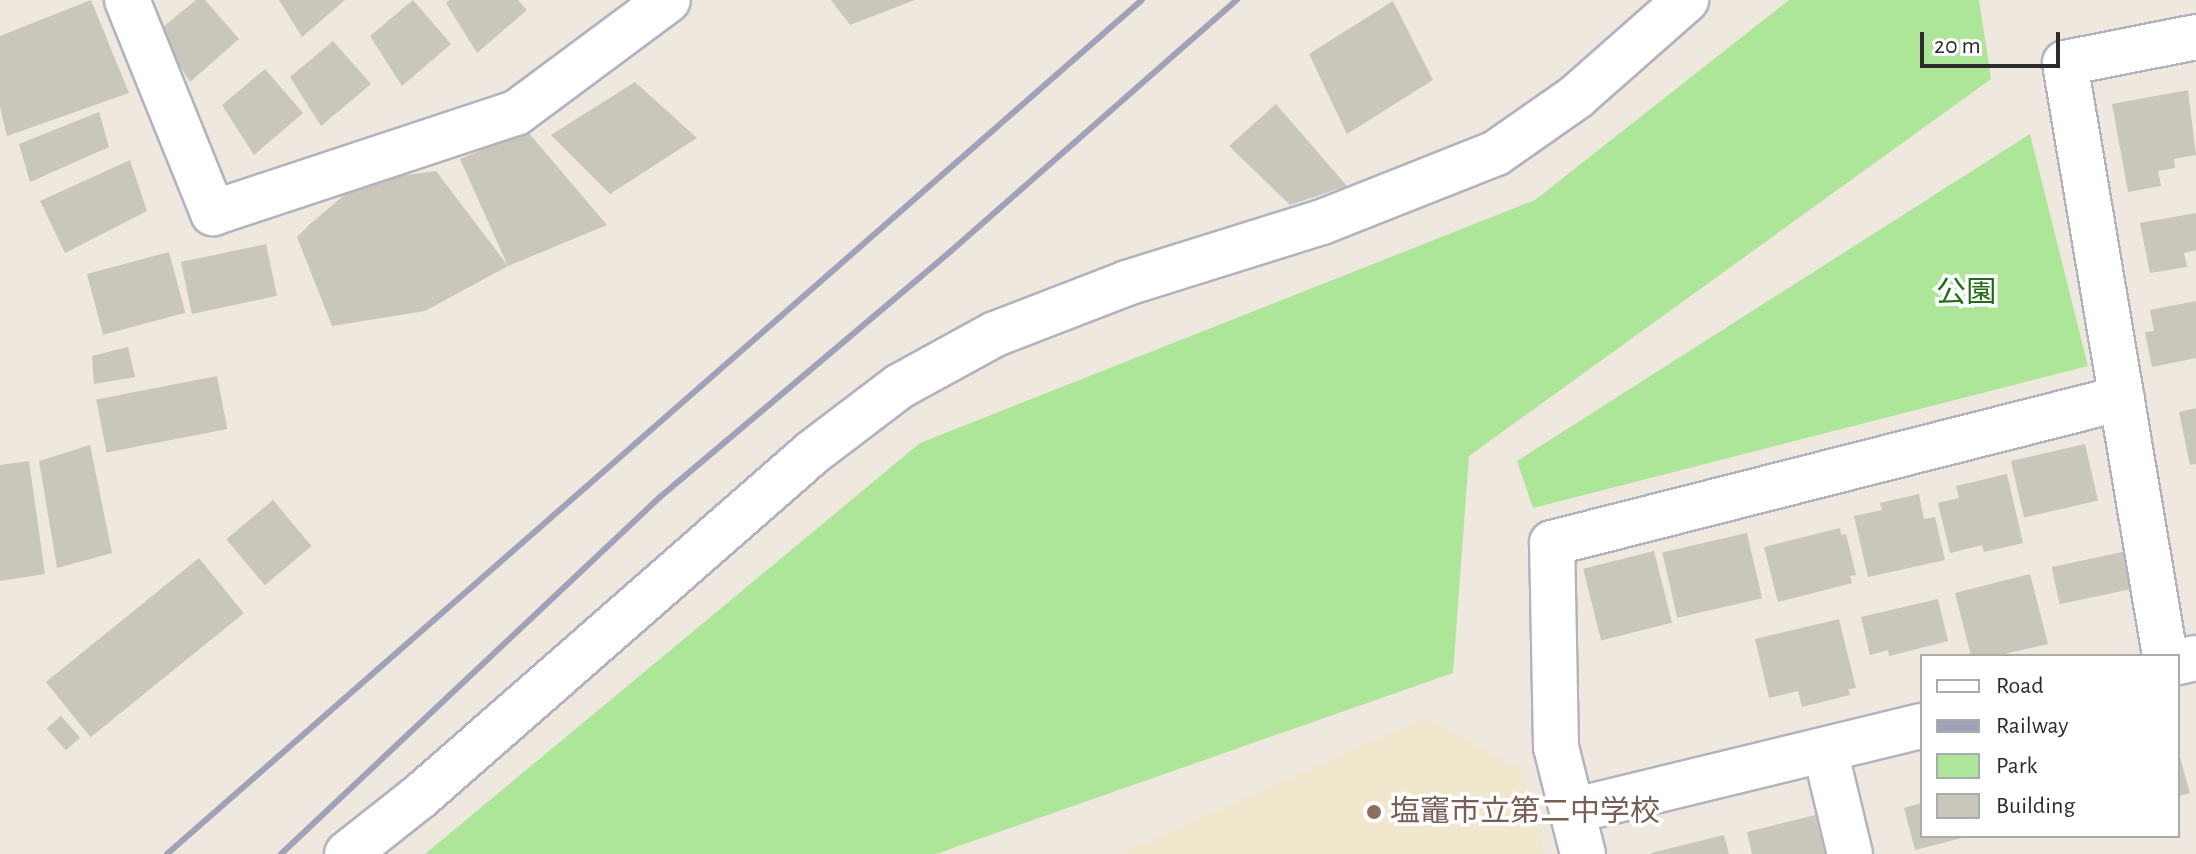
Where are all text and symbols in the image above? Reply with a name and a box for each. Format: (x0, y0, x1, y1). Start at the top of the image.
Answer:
scale bar (1924, 16, 2064, 66)
text: 20 m (1934, 34, 1981, 58)
park label: 公園 (1936, 275, 1996, 311)
legend (1920, 654, 2180, 838)
text: Road (1996, 674, 2044, 698)
text: Railway (1996, 714, 2068, 738)
text: Park (1996, 754, 2037, 778)
place label: 塩竈市立第二中学校 (1390, 794, 1660, 830)
text: Building (1996, 794, 2075, 818)
marker: 塩竈市立第二中学校 (1365, 803, 1383, 821)

